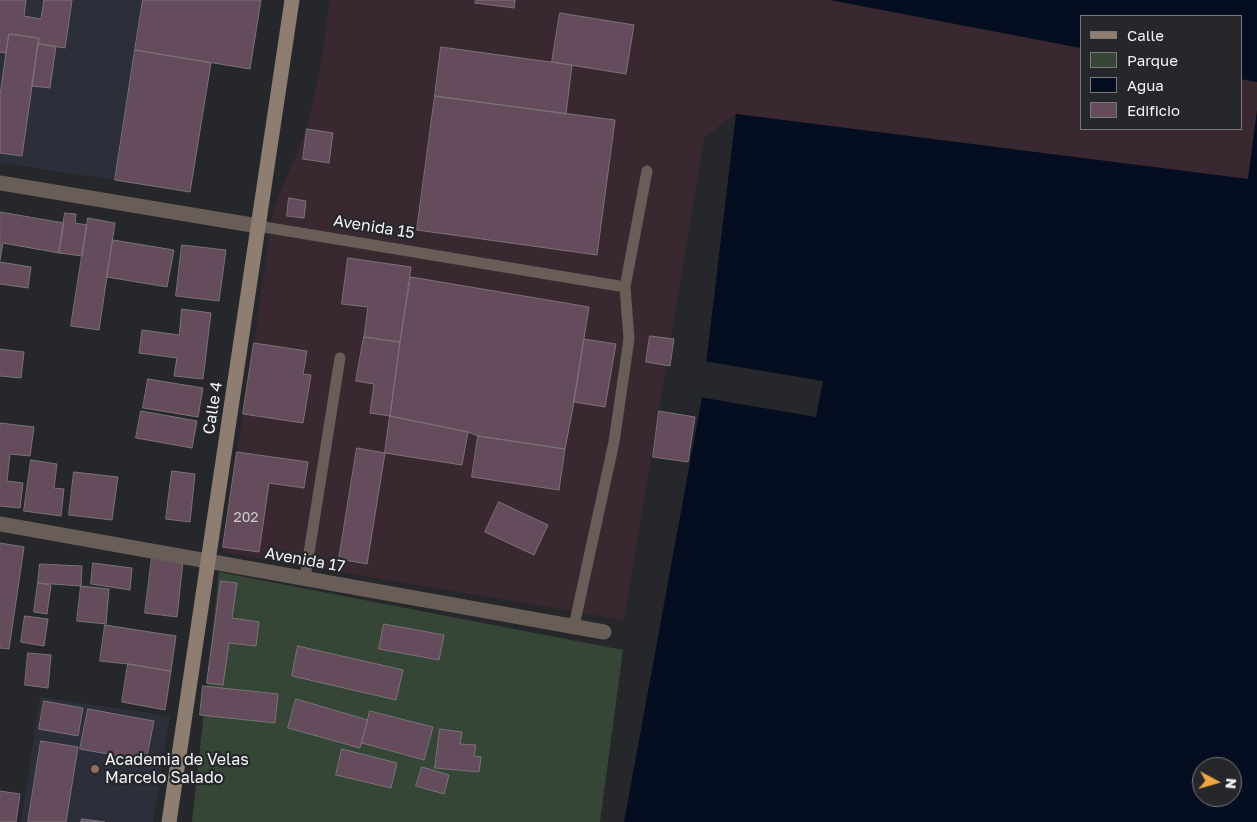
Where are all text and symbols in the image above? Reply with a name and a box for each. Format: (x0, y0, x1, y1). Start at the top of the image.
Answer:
legend (1080, 15, 1242, 130)
text: Calle (1127, 26, 1164, 44)
text: Parque (1127, 51, 1178, 69)
text: Agua (1127, 76, 1164, 94)
text: Edificio (1127, 101, 1180, 119)
street label: Avenida 15 (332, 211, 416, 243)
street label: Calle 4 (199, 380, 227, 436)
house number: 202 (234, 510, 258, 526)
street label: Avenida 17 (263, 544, 347, 576)
place label: Academia de Velas Marcelo Salado (105, 750, 249, 788)
north arrow (1192, 757, 1242, 807)
marker: Academia de Velas Marcelo Salado (89, 763, 101, 775)
text: N (1222, 777, 1240, 790)

